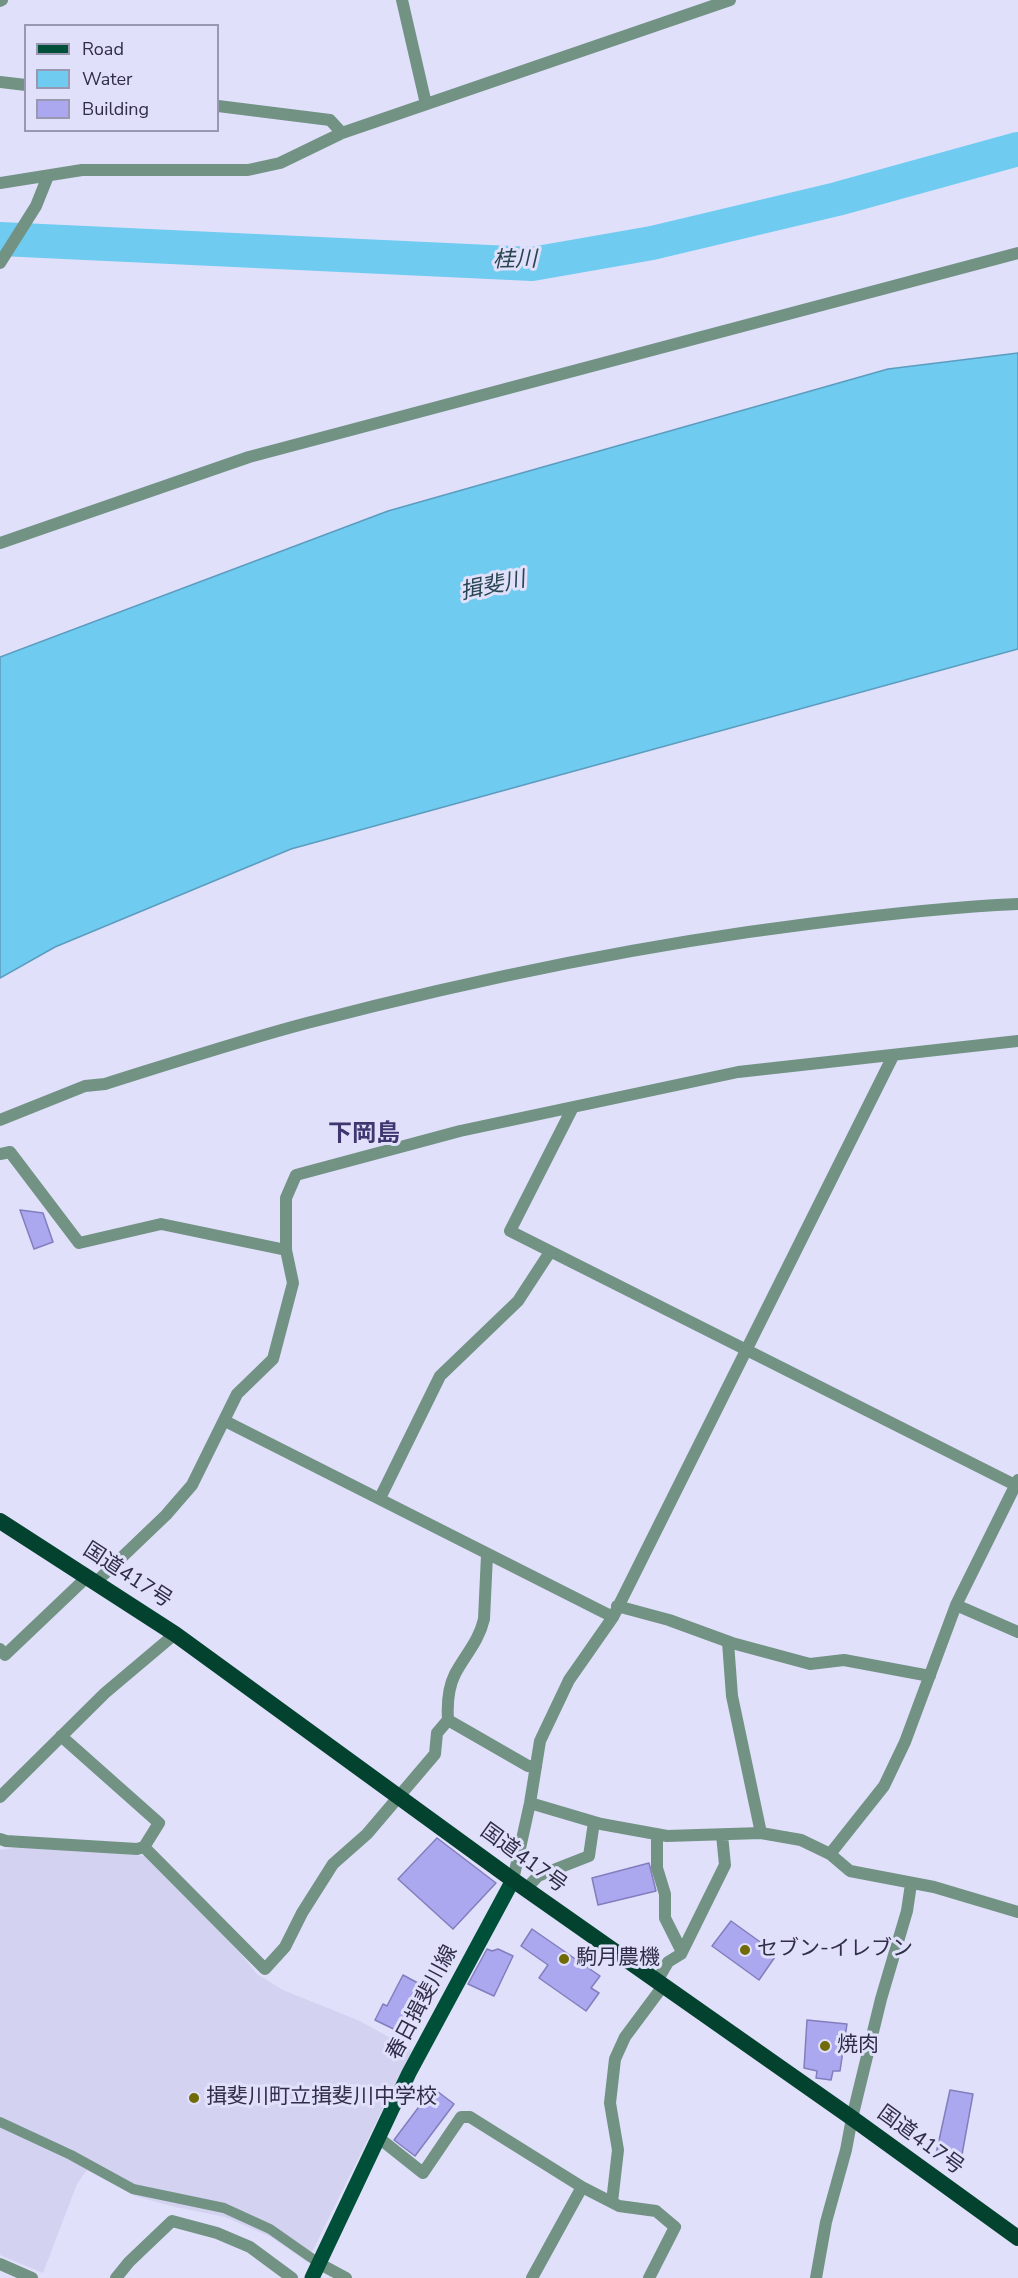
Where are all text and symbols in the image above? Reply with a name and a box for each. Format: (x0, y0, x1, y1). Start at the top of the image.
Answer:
legend (24, 24, 219, 132)
text: Road (82, 37, 124, 61)
text: Water (82, 67, 133, 91)
text: Building (82, 97, 149, 121)
water label: 桂川 (493, 247, 537, 275)
water label: 揖斐川 (458, 567, 528, 607)
district label: 下岡島 (328, 1121, 400, 1149)
street label: 国道417号 (78, 1538, 176, 1614)
street label: 国道417号 (475, 1819, 571, 1899)
place label: セブン-イレブン (757, 1937, 913, 1963)
street label: 春日揖斐川線 (382, 1941, 464, 2065)
marker: セブン-イレブン (738, 1943, 752, 1957)
place label: 駒月農機 (576, 1946, 660, 1972)
marker: 駒月農機 (557, 1952, 571, 1966)
place label: 焼肉 (837, 2033, 879, 2059)
marker: 焼肉 (818, 2039, 832, 2053)
place label: 揖斐川町立揖斐川中学校 (206, 2085, 437, 2111)
marker: 揖斐川町立揖斐川中学校 (187, 2091, 201, 2105)
street label: 国道417号 (872, 2101, 968, 2181)

